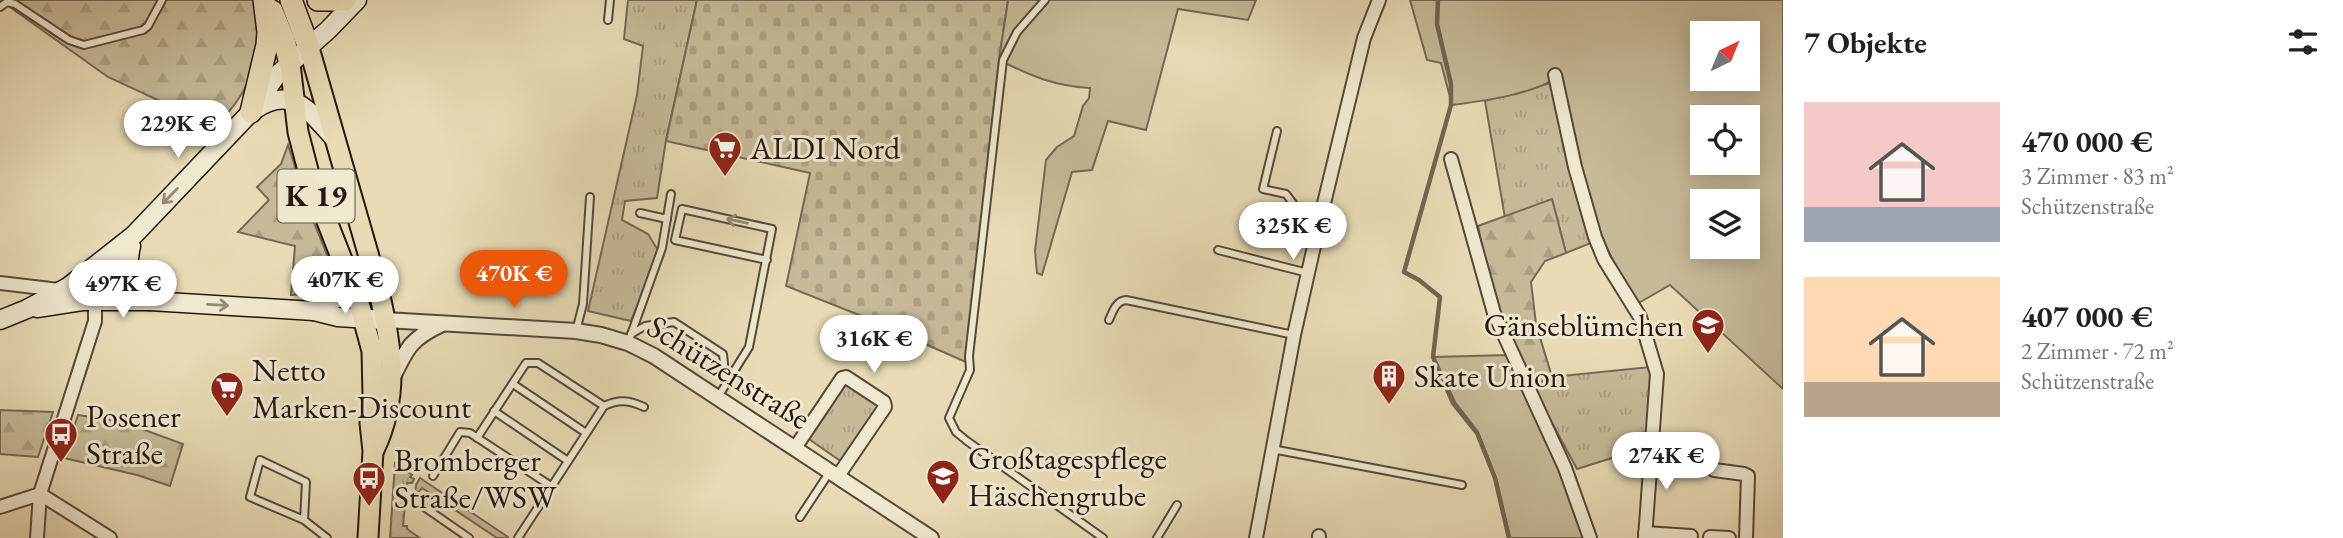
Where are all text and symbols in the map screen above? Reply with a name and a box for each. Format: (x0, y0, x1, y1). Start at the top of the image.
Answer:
north arrow (1690, 21, 1760, 91)
map controls (1690, 21, 1760, 259)
text: 7 Objekte (1804, 23, 1927, 62)
icon: filters (2284, 23, 2322, 61)
pin: 229K € (121, 100, 235, 160)
button: locate (1690, 105, 1760, 175)
text: 229K € (140, 108, 216, 138)
text: 470 000 € (2021, 122, 2153, 161)
place label: ALDI Nord (749, 127, 901, 169)
supermarket icon: ALDI Nord (706, 129, 744, 178)
icon: home (1860, 130, 1944, 214)
text: 3 Zimmer · 83 m² (2021, 161, 2174, 191)
road number: K 19 (278, 170, 354, 222)
one-way arrow (162, 187, 179, 204)
button: layers (1690, 189, 1760, 259)
text: Schützenstraße (2021, 191, 2154, 221)
pin: 325K € (1236, 202, 1350, 262)
text: 325K € (1255, 210, 1331, 240)
one-way arrow (726, 214, 749, 227)
pin: 470K € (457, 250, 571, 310)
pin: 407K € (288, 256, 402, 316)
text: 470K € (476, 258, 552, 288)
pin: 497K € (66, 260, 180, 320)
text: 407K € (307, 264, 383, 294)
text: 497K € (85, 268, 161, 298)
text: 407 000 € (2021, 297, 2153, 336)
one-way arrow (206, 299, 229, 312)
place label: Gänseblümchen (1484, 304, 1684, 346)
street label: Schützenstraße (639, 305, 819, 439)
icon: home (1860, 305, 1944, 389)
school or university icon: Gänseblümchen (1689, 306, 1727, 355)
pin: 316K € (817, 316, 931, 375)
text: 316K € (836, 323, 912, 353)
text: 2 Zimmer · 72 m² (2021, 336, 2174, 366)
place label: Netto Marken-Discount (252, 349, 471, 428)
place label: Skate Union (1414, 355, 1567, 397)
building icon: Skate Union (1370, 357, 1408, 406)
text: Schützenstraße (2021, 366, 2154, 396)
supermarket icon: Netto Marken-Discount (208, 369, 246, 418)
place label: Posener Straße (86, 395, 181, 474)
bus stop icon: Posener Straße (42, 415, 80, 464)
pin: 274K € (1609, 433, 1723, 492)
place label: Großtagespflege Häschengrube (968, 437, 1167, 516)
place label: Bromberger Straße/WSW (394, 439, 557, 518)
text: 274K € (1628, 440, 1704, 470)
school or university icon: Großtagespflege Häschengrube (924, 457, 962, 506)
bus stop icon: Bromberger Straße/WSW (350, 459, 388, 508)

